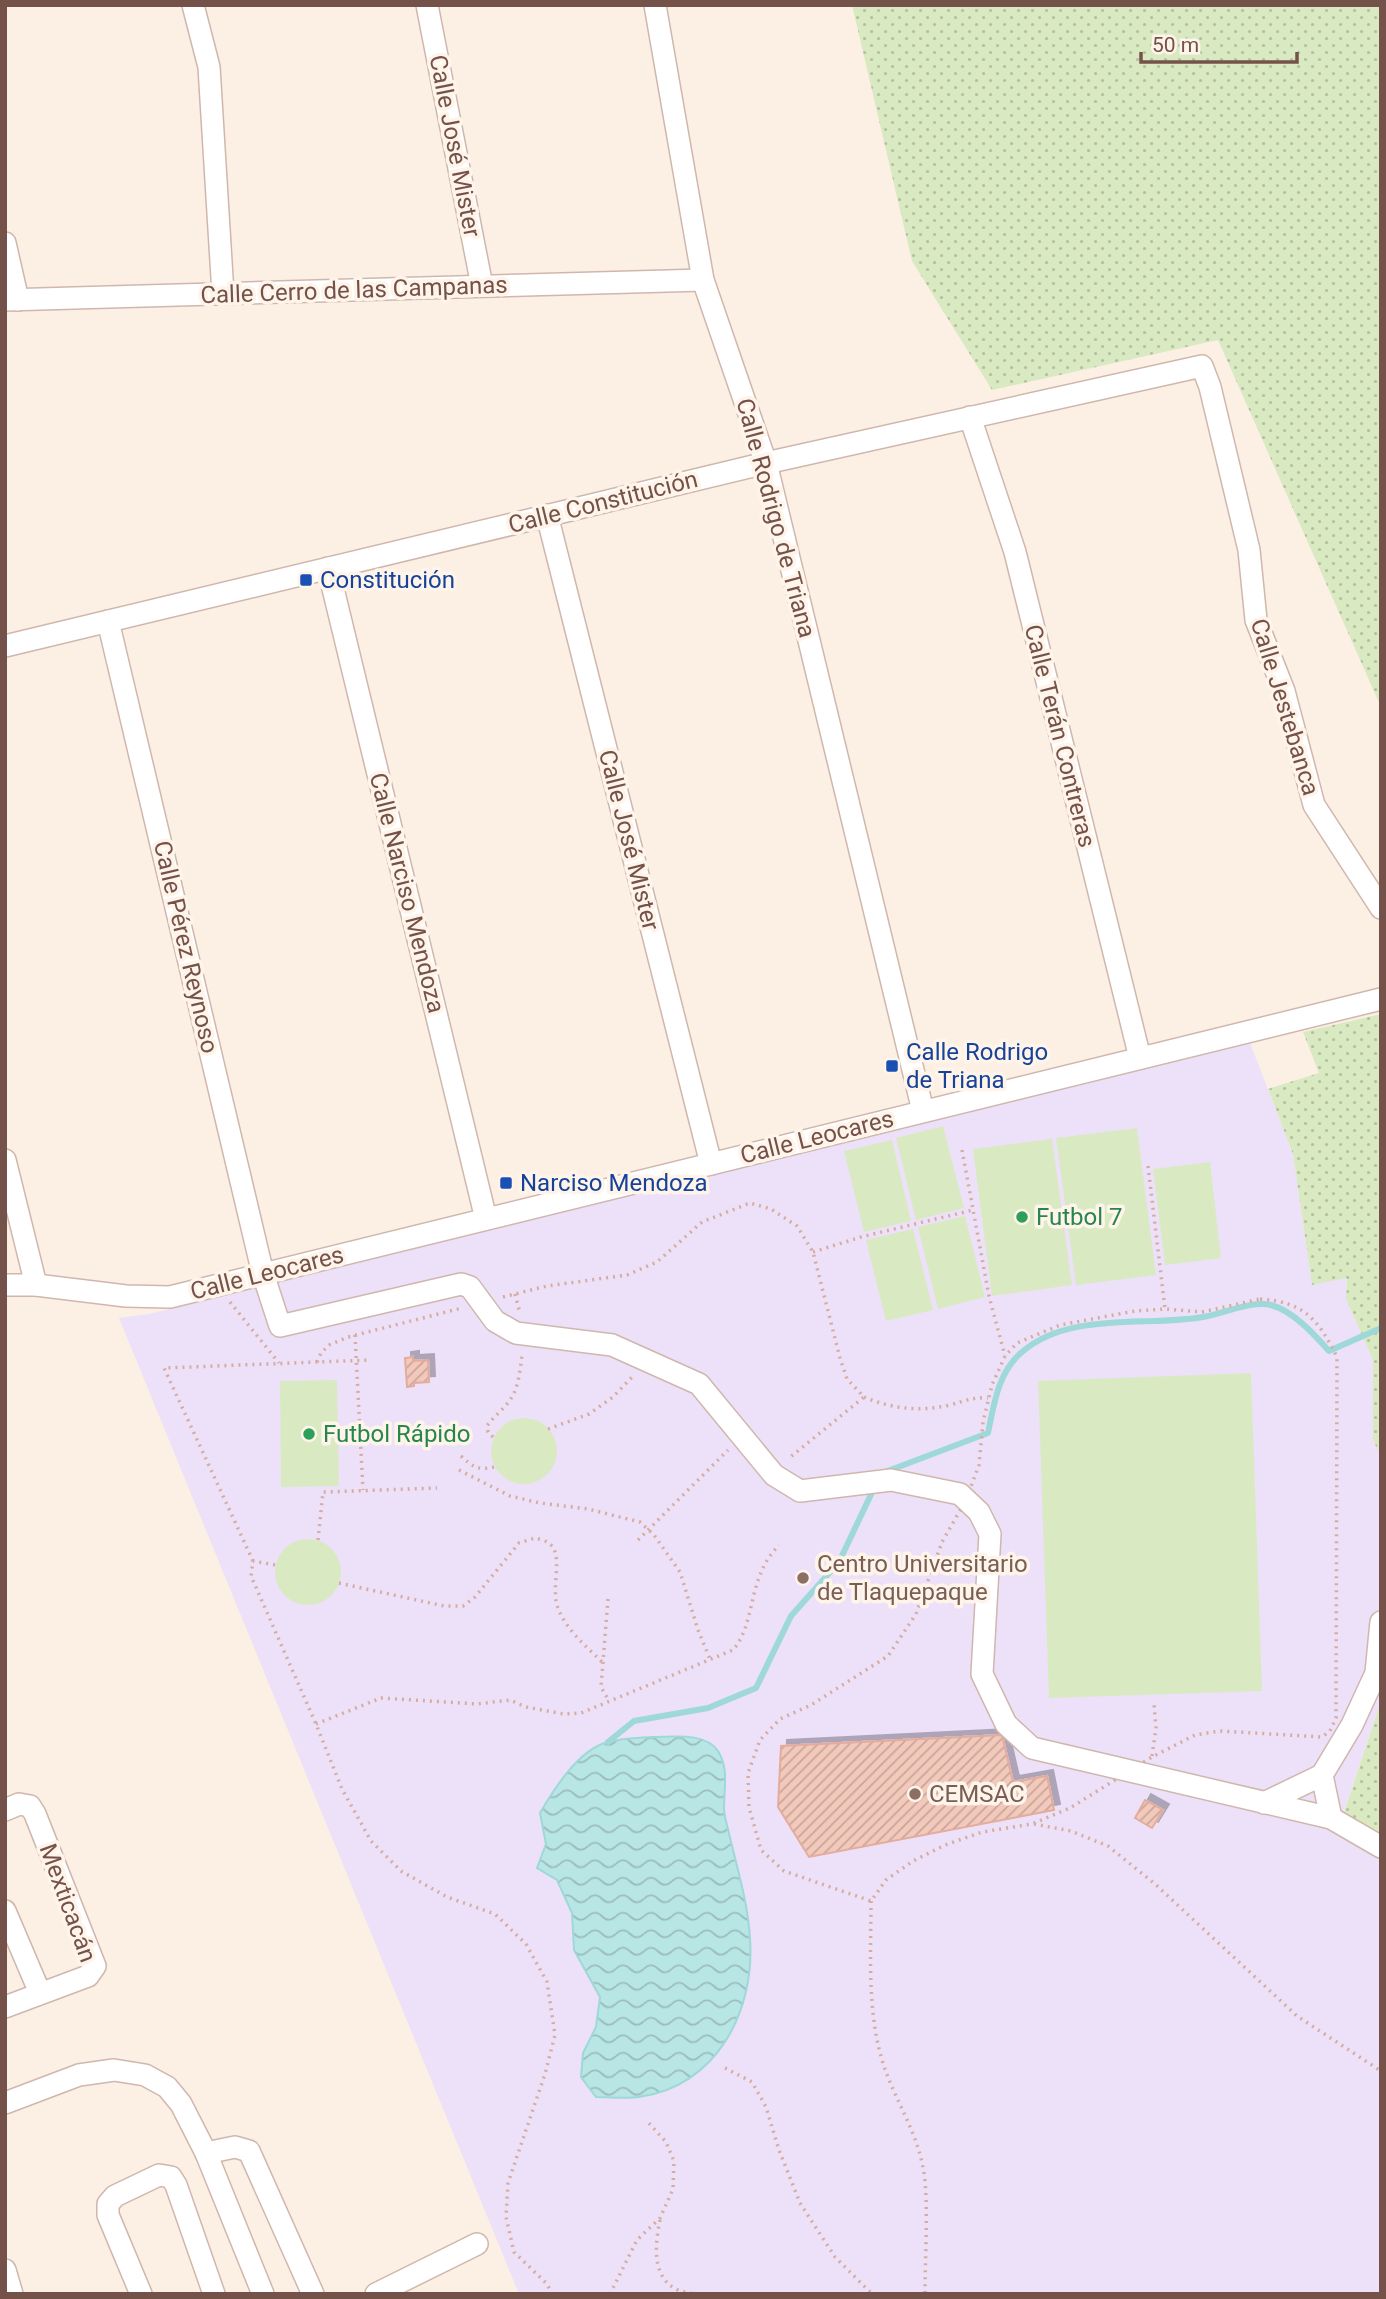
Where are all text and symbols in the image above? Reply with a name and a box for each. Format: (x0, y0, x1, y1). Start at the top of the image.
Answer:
scale bar (1141, 21, 1297, 65)
text: 50 m (1152, 33, 1199, 57)
street label: Calle José Mister (424, 53, 486, 239)
street label: Calle Cerro de las Campanas (200, 271, 508, 309)
street label: Calle Rodrigo de Triana (731, 395, 821, 641)
street label: Calle Constitución (505, 465, 701, 539)
place label: Constitución (320, 566, 455, 594)
marker: Constitución (298, 572, 314, 588)
street label: Calle Jestebanca (1245, 615, 1325, 799)
street label: Calle Terán Contreras (1019, 622, 1101, 850)
street label: Calle José Mister (593, 747, 665, 933)
street label: Calle Narciso Mendoza (364, 770, 450, 1016)
street label: Calle Pérez Reynoso (148, 838, 224, 1056)
place label: Calle Rodrigo de Triana (906, 1038, 1048, 1094)
marker: Calle Rodrigo de Triana (884, 1058, 900, 1074)
street label: Calle Leocares (737, 1104, 897, 1170)
place label: Narciso Mendoza (520, 1169, 707, 1197)
marker: Narciso Mendoza (498, 1175, 514, 1191)
place label: Futbol 7 (1036, 1203, 1123, 1231)
marker: Futbol 7 (1014, 1209, 1030, 1225)
street label: Calle Leocares (187, 1240, 347, 1306)
place label: Futbol Rápido (323, 1420, 470, 1448)
marker: Futbol Rápido (301, 1426, 317, 1442)
place label: Centro Universitario de Tlaquepaque (817, 1550, 1028, 1606)
marker: Centro Universitario de Tlaquepaque (795, 1570, 811, 1586)
place label: CEMSAC (929, 1780, 1025, 1808)
marker: CEMSAC (907, 1786, 923, 1802)
street label: Mexticacán (34, 1840, 102, 1966)

